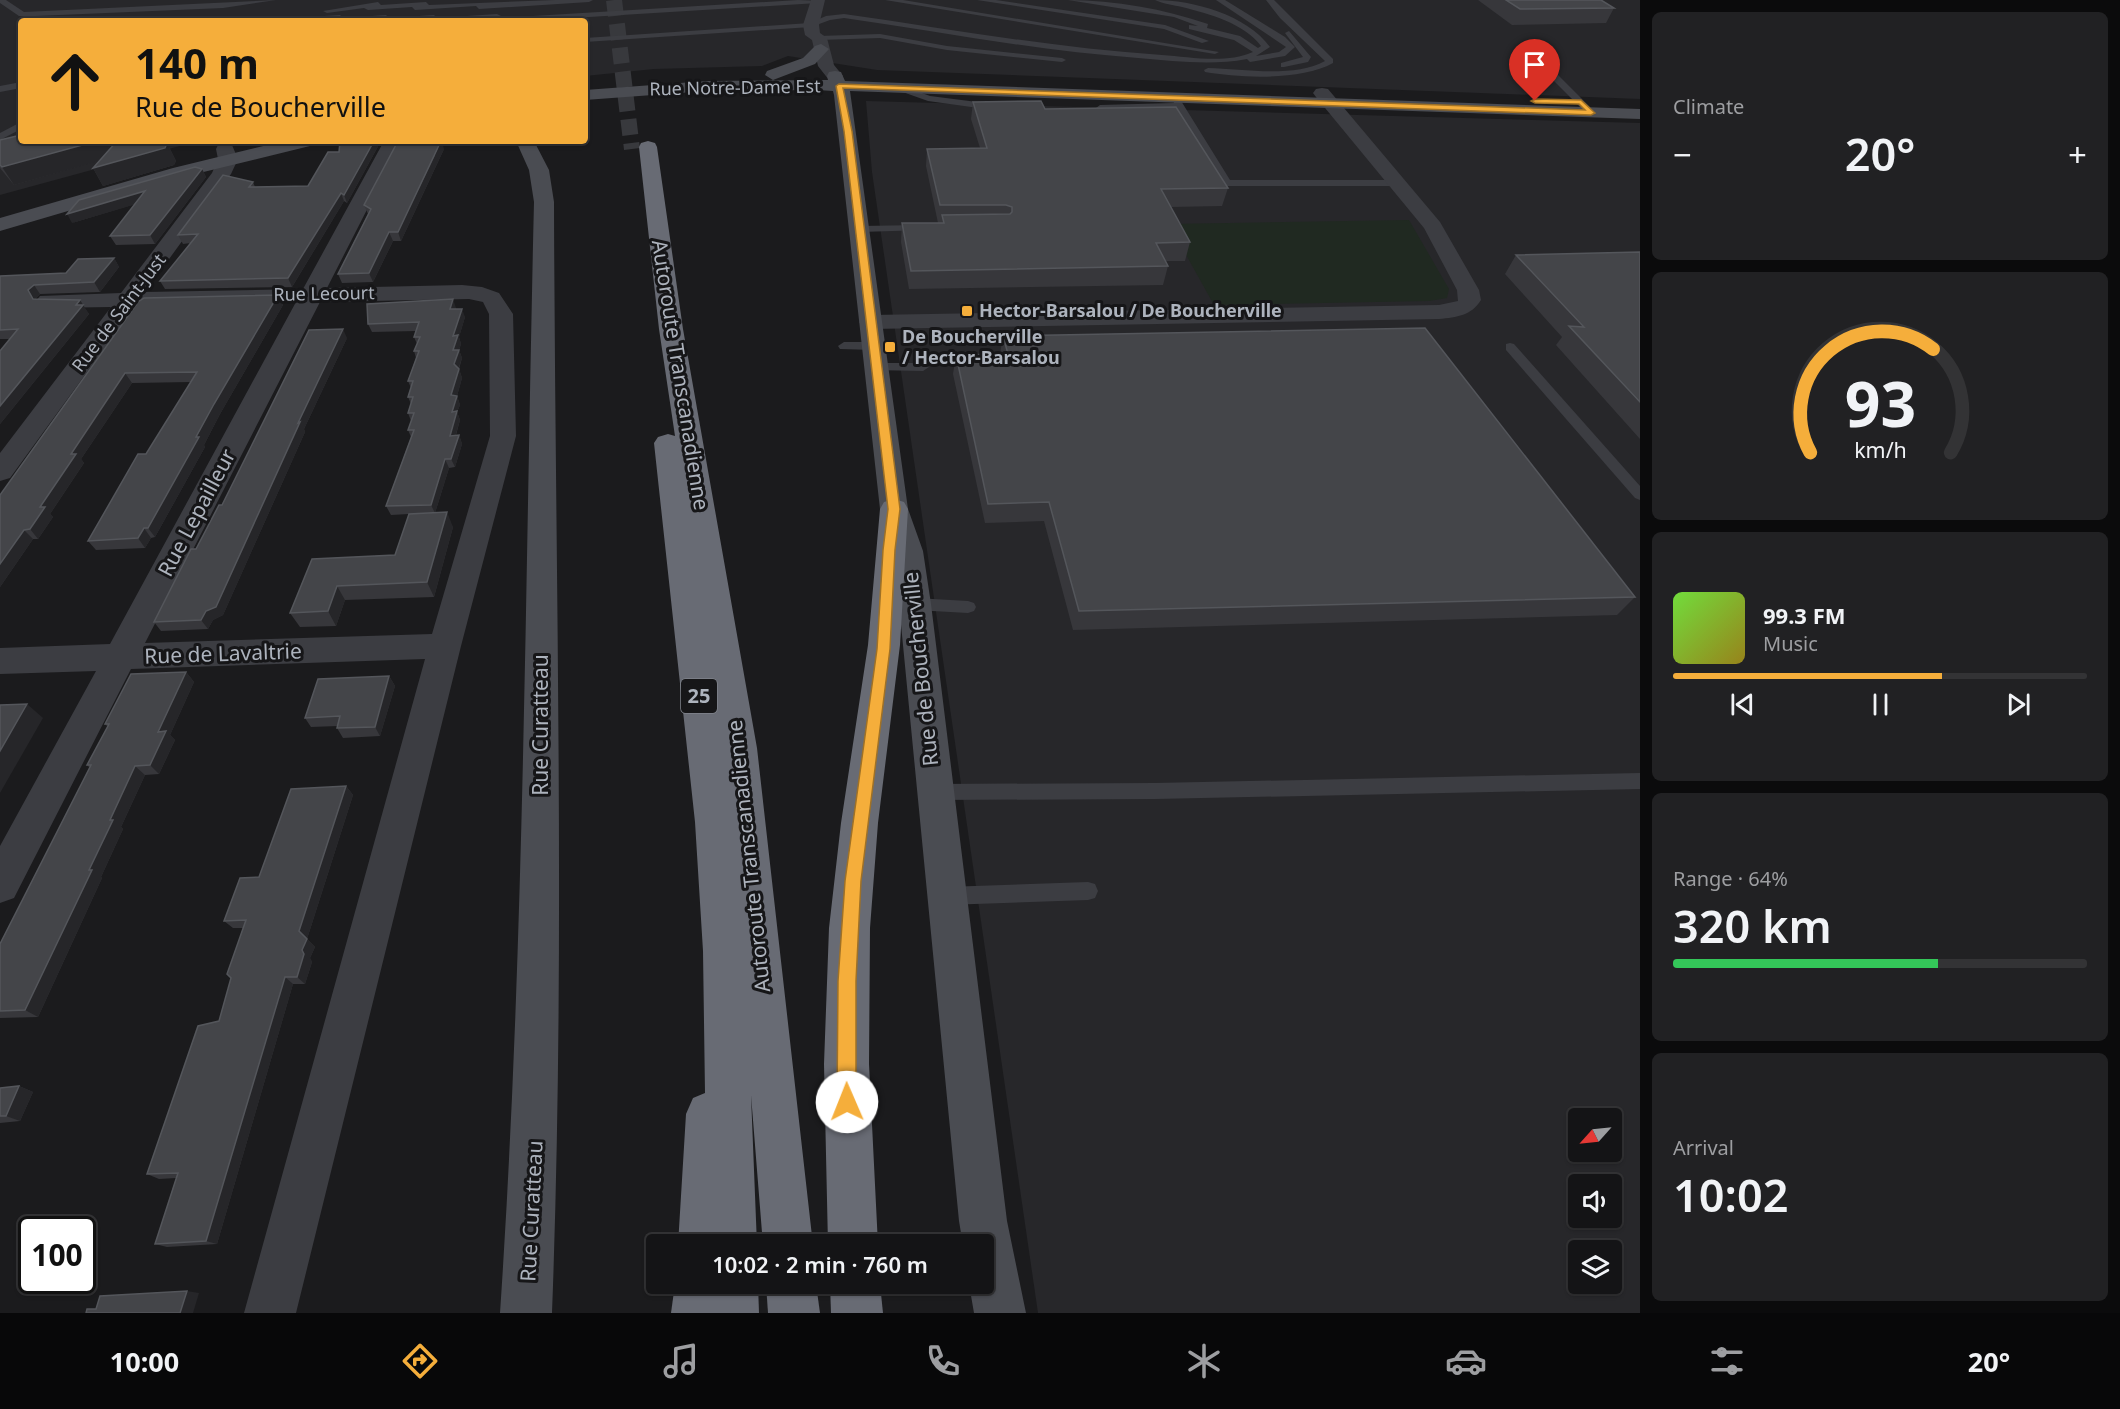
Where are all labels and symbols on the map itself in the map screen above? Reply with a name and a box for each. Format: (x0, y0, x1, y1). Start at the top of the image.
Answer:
pin (1509, 39, 1560, 101)
street label: Rue Notre-Dame Est (649, 73, 821, 100)
street label: Autoroute Transcanadienne (646, 237, 716, 512)
street label: Rue de Saint-Just (66, 248, 171, 376)
street label: Rue Lecourt (273, 280, 375, 306)
place label: Hector-Barsalou / De Boucherville (979, 298, 1282, 322)
marker: Hector-Barsalou / De Boucherville (960, 304, 974, 318)
place label: De Boucherville / Hector-Barsalou (902, 324, 1060, 369)
marker: De Boucherville / Hector-Barsalou (883, 340, 897, 354)
street label: Rue Lepailleur (151, 444, 242, 581)
street label: Rue de Boucherville (896, 571, 944, 768)
street label: Rue de Lavaltrie (144, 636, 302, 670)
street label: Rue Curatteau (526, 654, 554, 796)
road number: 25 (681, 679, 717, 713)
street label: Autoroute Transcanadienne (720, 718, 776, 994)
position arrow (815, 1070, 879, 1134)
north arrow (1568, 1108, 1622, 1162)
street label: Rue Curatteau (513, 1140, 549, 1282)
speed limit sign: 100 (18, 1216, 96, 1294)

